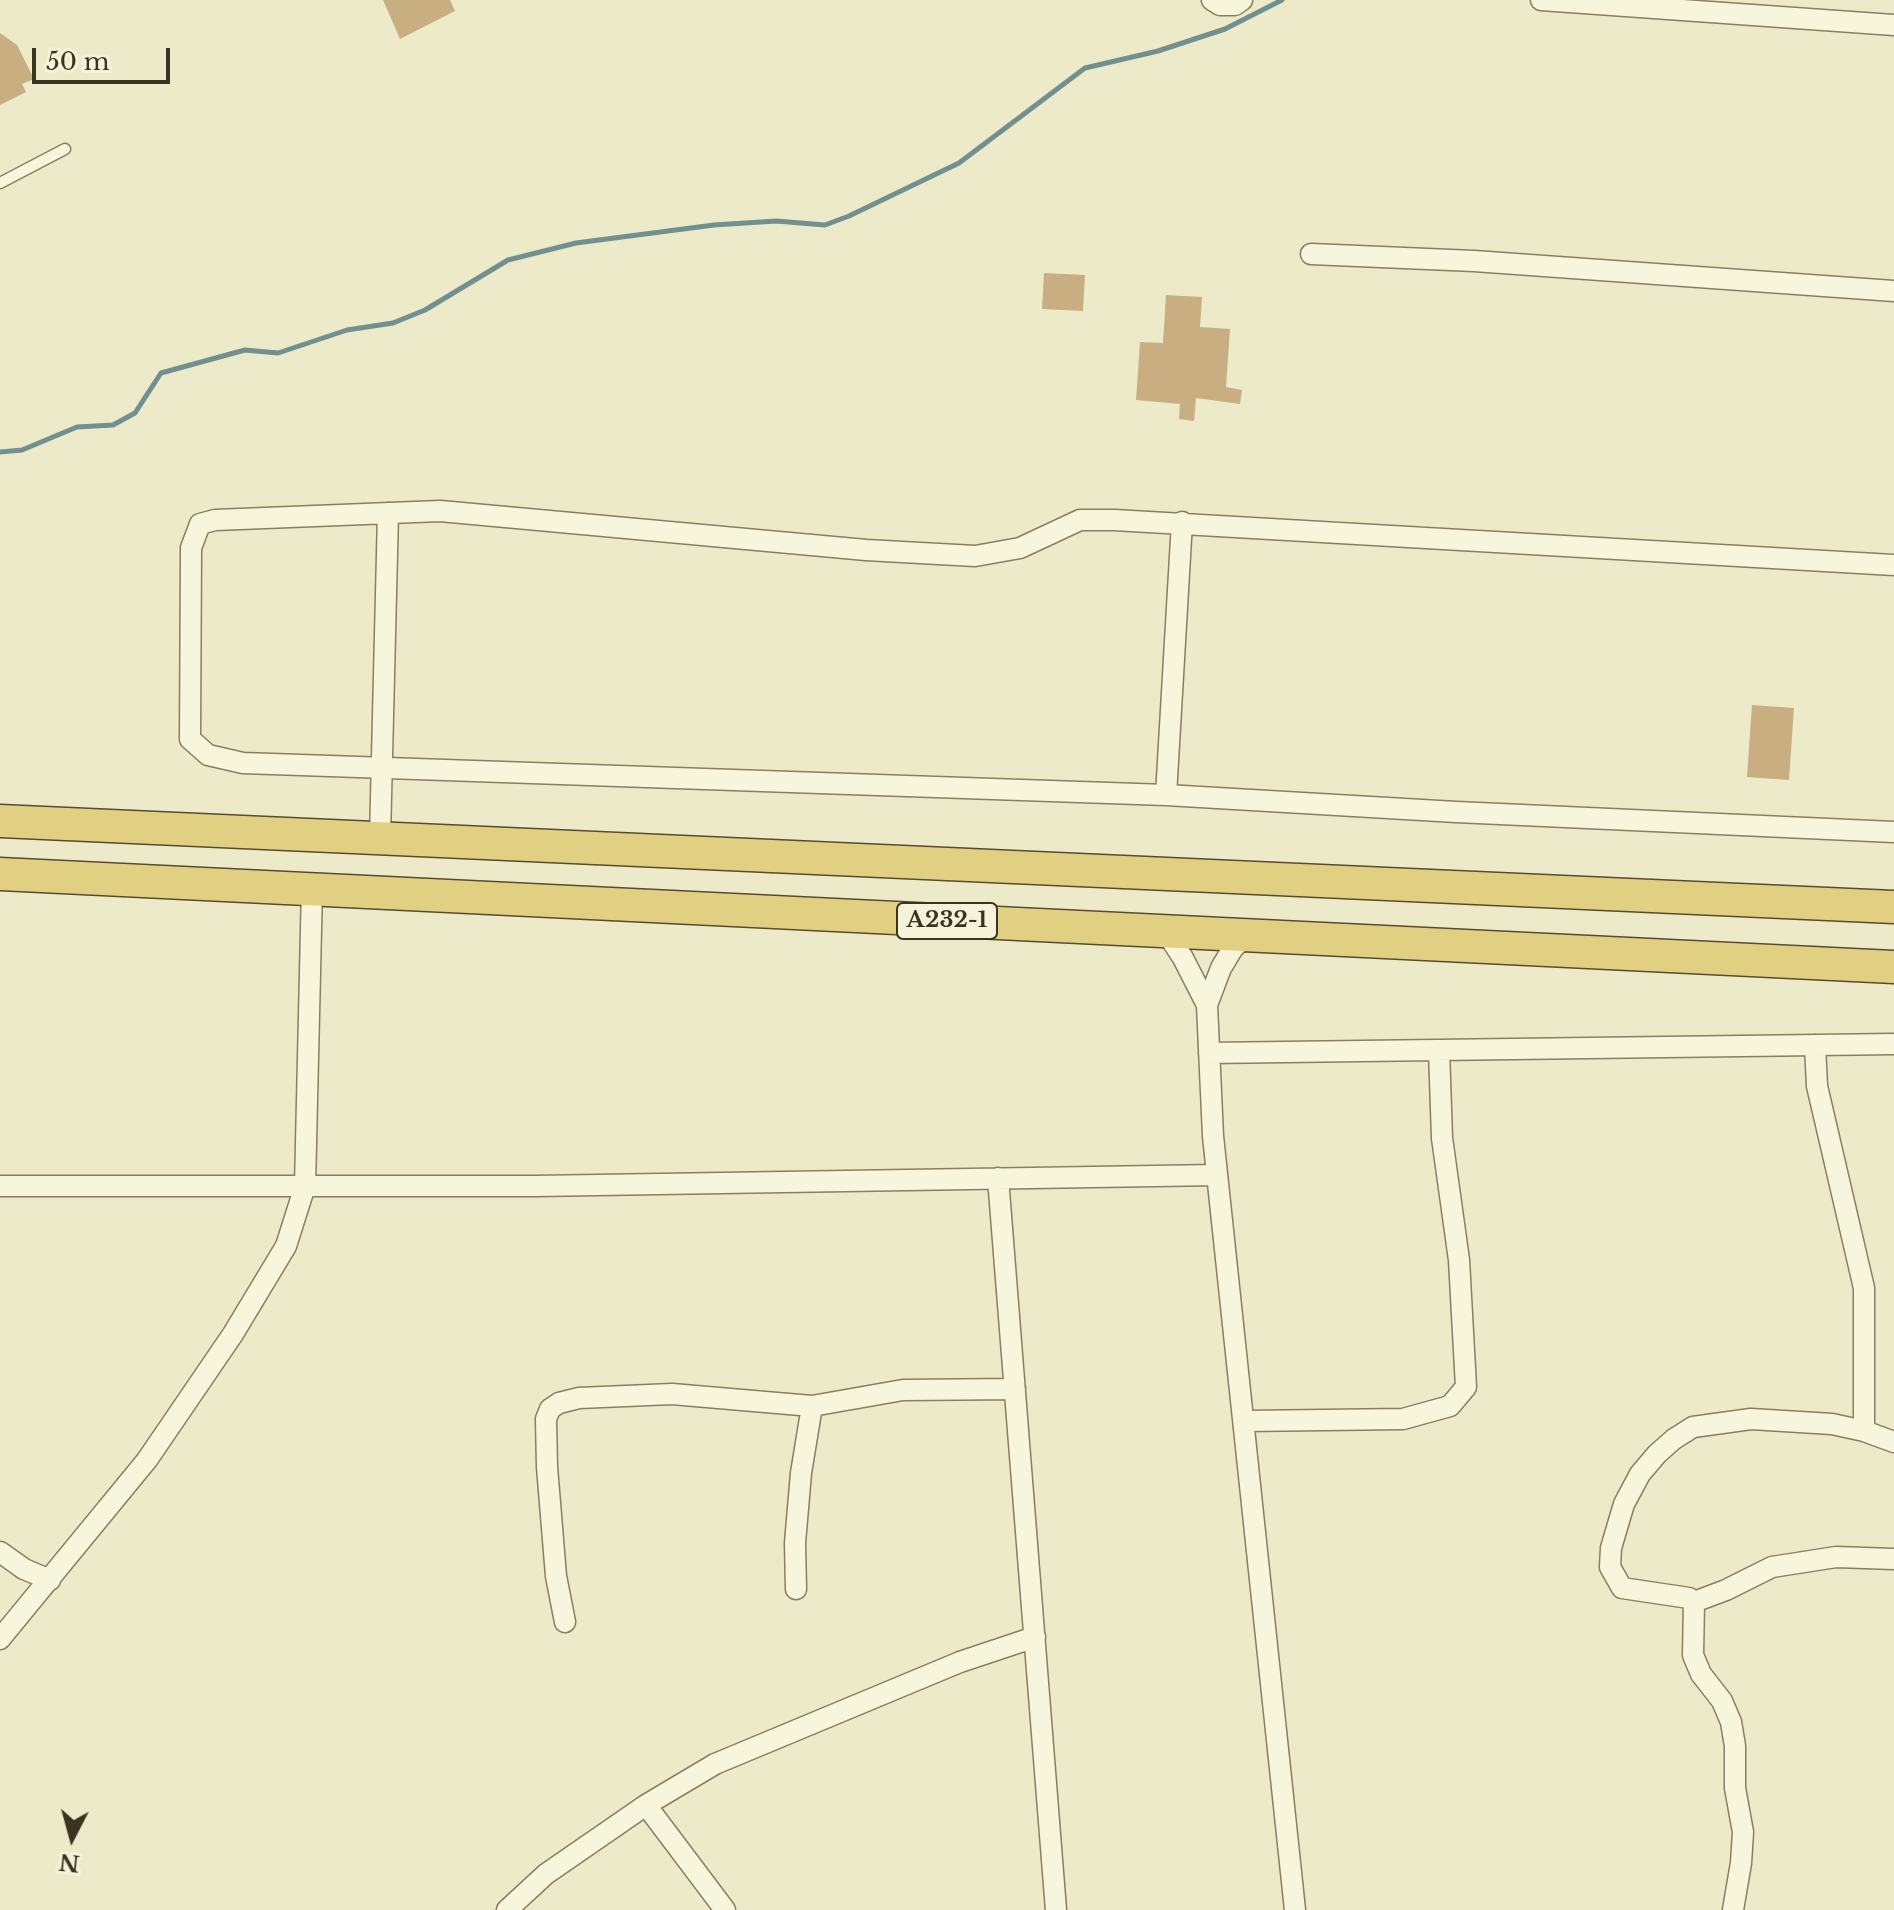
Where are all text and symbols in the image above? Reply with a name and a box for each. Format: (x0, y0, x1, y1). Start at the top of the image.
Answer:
scale bar (36, 32, 174, 82)
text: 50 m (46, 47, 109, 76)
road number: A232-1 (897, 903, 997, 939)
north arrow (32, 1798, 112, 1878)
text: N (58, 1848, 81, 1877)

